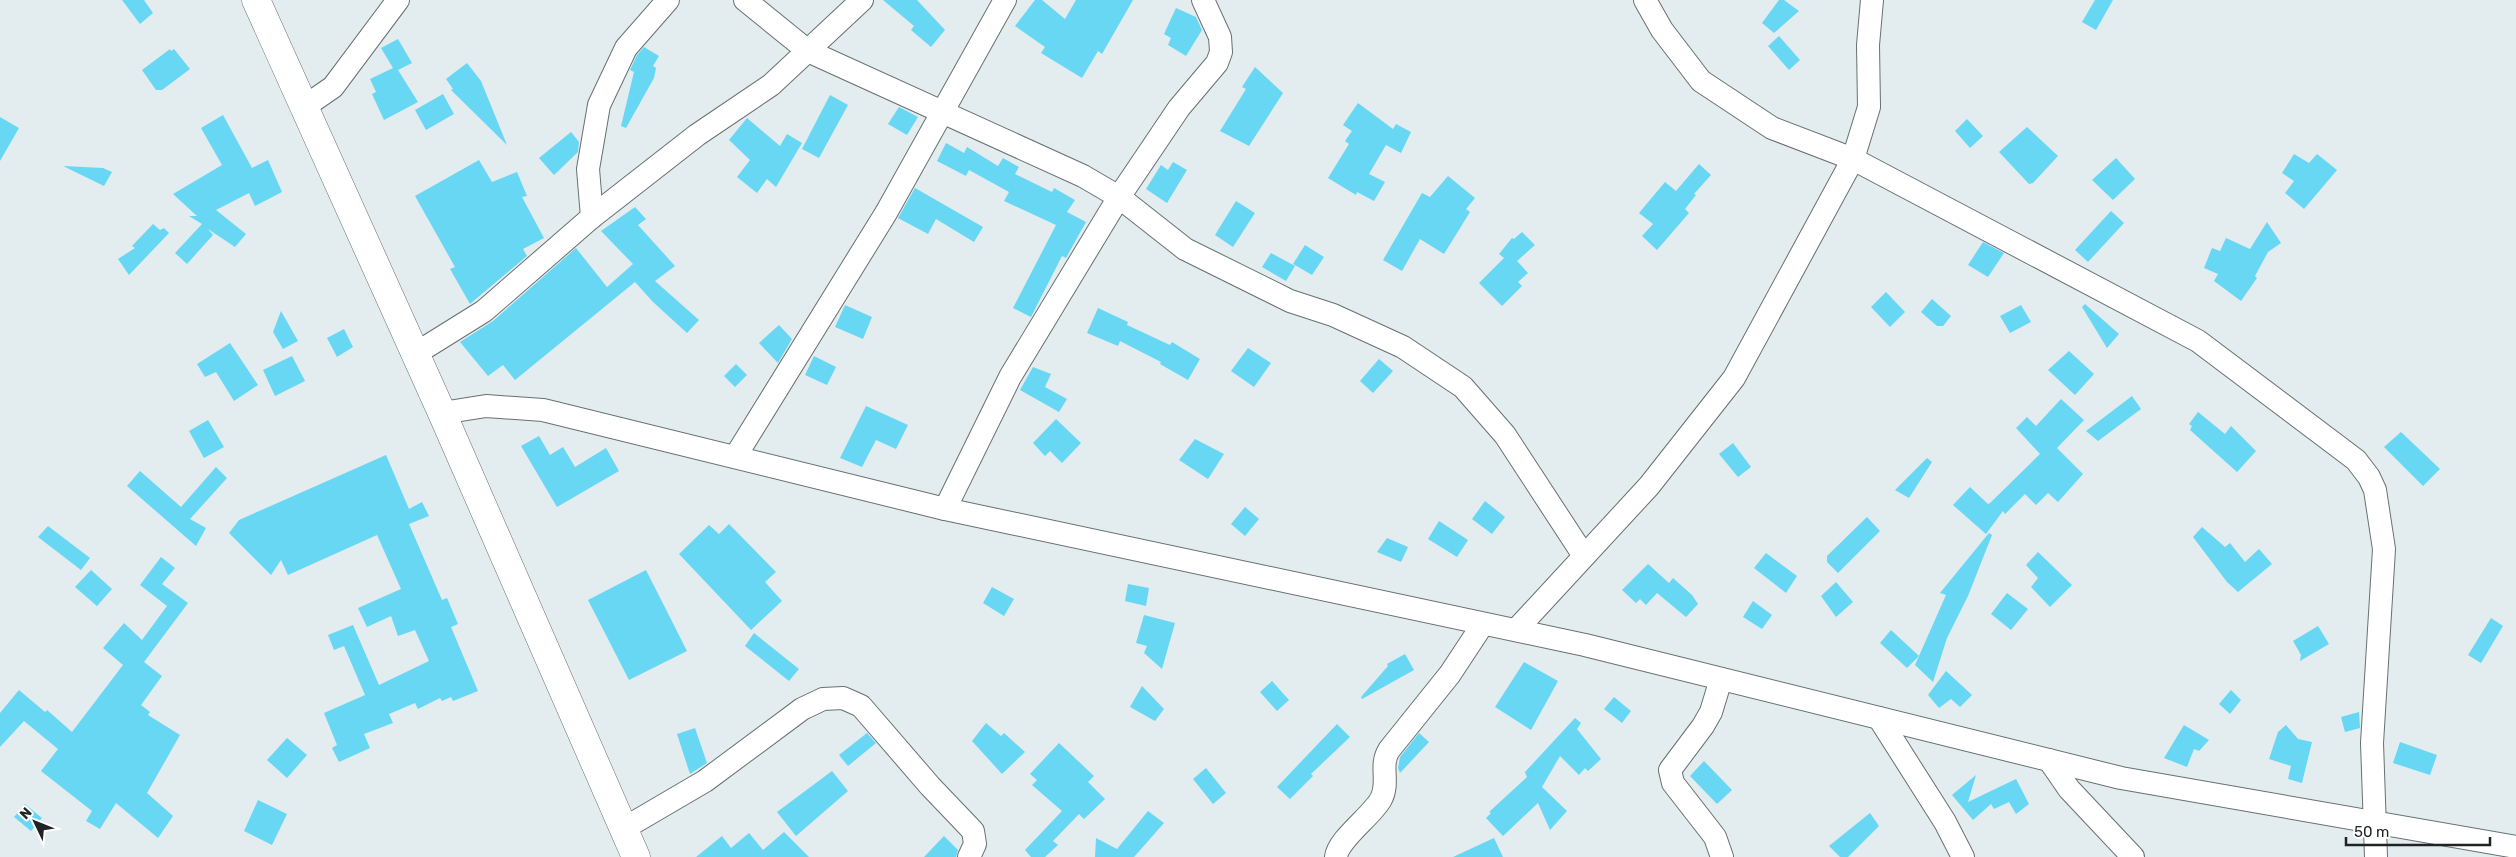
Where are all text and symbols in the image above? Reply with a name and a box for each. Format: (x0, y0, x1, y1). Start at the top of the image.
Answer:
north arrow (10, 797, 60, 847)
text: N (16, 804, 36, 823)
scale bar (2346, 814, 2490, 846)
text: 50 m (2354, 823, 2389, 841)

